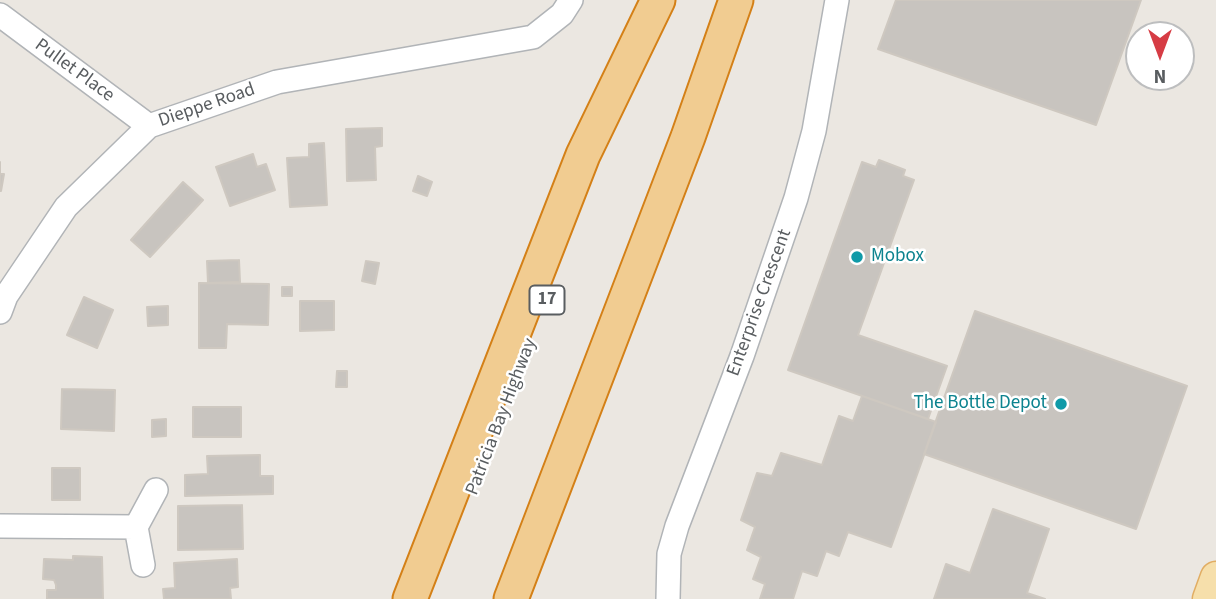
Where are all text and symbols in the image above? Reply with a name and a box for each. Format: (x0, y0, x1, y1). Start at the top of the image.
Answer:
north arrow (1125, 21, 1195, 91)
street label: Pullet Place (30, 34, 118, 108)
text: N (1154, 62, 1166, 89)
street label: Dieppe Road (156, 79, 258, 133)
street label: Enterprise Crescent (723, 226, 797, 380)
place label: Mobox (871, 246, 924, 268)
marker: Mobox (849, 249, 865, 265)
road number: 17 (530, 286, 564, 314)
street label: Patricia Bay Highway (462, 335, 542, 499)
place label: The Bottle Depot (914, 393, 1047, 415)
marker: The Bottle Depot (1053, 396, 1069, 412)

